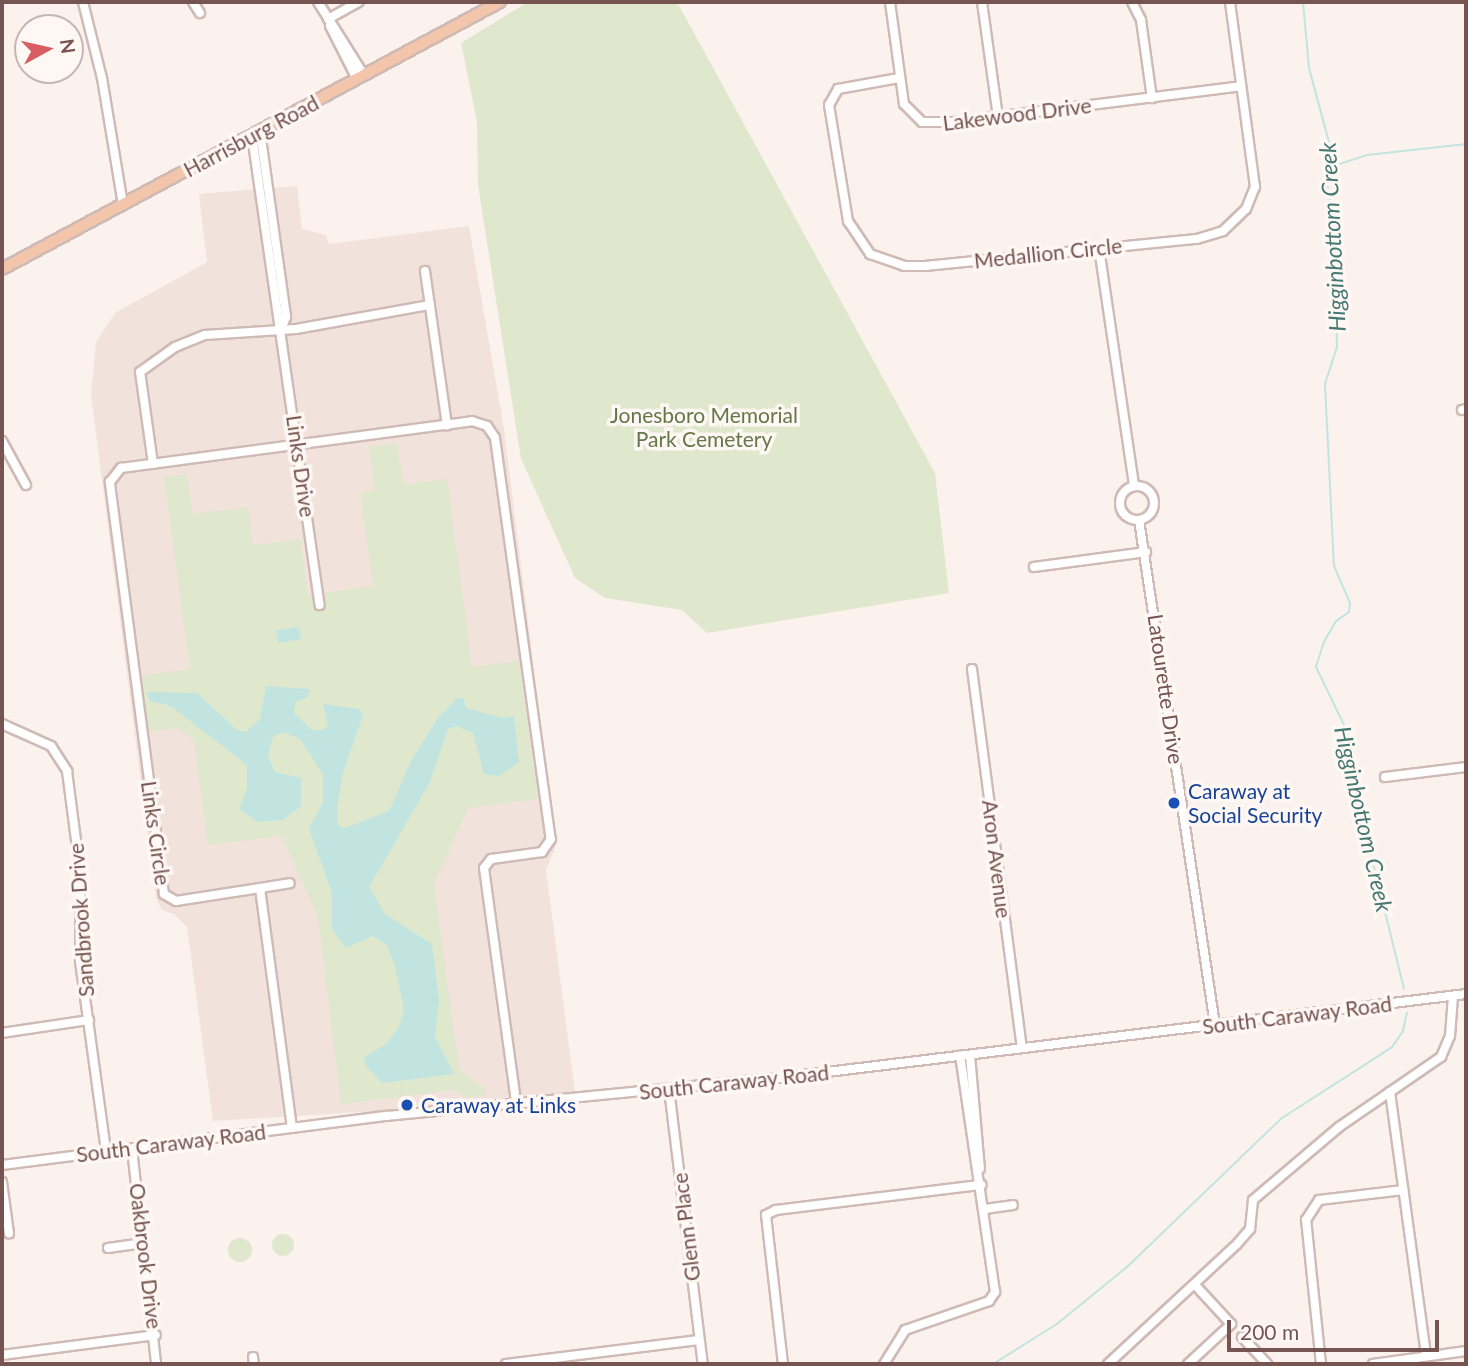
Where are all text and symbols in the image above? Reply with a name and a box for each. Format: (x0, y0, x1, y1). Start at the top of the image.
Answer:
north arrow (14, 14, 84, 84)
text: N (56, 37, 81, 55)
street label: Harrisburg Road (179, 90, 323, 182)
street label: Lakewood Drive (941, 92, 1093, 136)
water label: Higginbottom Creek (1313, 141, 1351, 333)
street label: Medallion Circle (973, 233, 1123, 273)
park label: Jonesboro Memorial Park Cemetery (610, 402, 798, 452)
street label: Links Drive (281, 413, 321, 519)
street label: Latourette Drive (1143, 612, 1189, 766)
water label: Higginbottom Creek (1329, 723, 1399, 915)
place label: Caraway at Social Security (1188, 778, 1322, 828)
street label: Links Circle (136, 779, 176, 887)
marker: Caraway at Social Security (1166, 795, 1182, 811)
street label: Aron Avenue (977, 798, 1017, 920)
street label: Sandbrook Drive (63, 842, 99, 998)
street label: South Caraway Road (1201, 991, 1393, 1039)
street label: South Caraway Road (638, 1059, 830, 1105)
place label: Caraway at Links (421, 1092, 577, 1118)
marker: Caraway at Links (399, 1097, 415, 1113)
street label: South Caraway Road (75, 1119, 267, 1167)
street label: Glenn Place (667, 1171, 705, 1283)
street label: Oakbrook Drive (125, 1182, 167, 1330)
scale bar (1230, 1306, 1442, 1350)
text: 200 m (1240, 1319, 1299, 1344)

